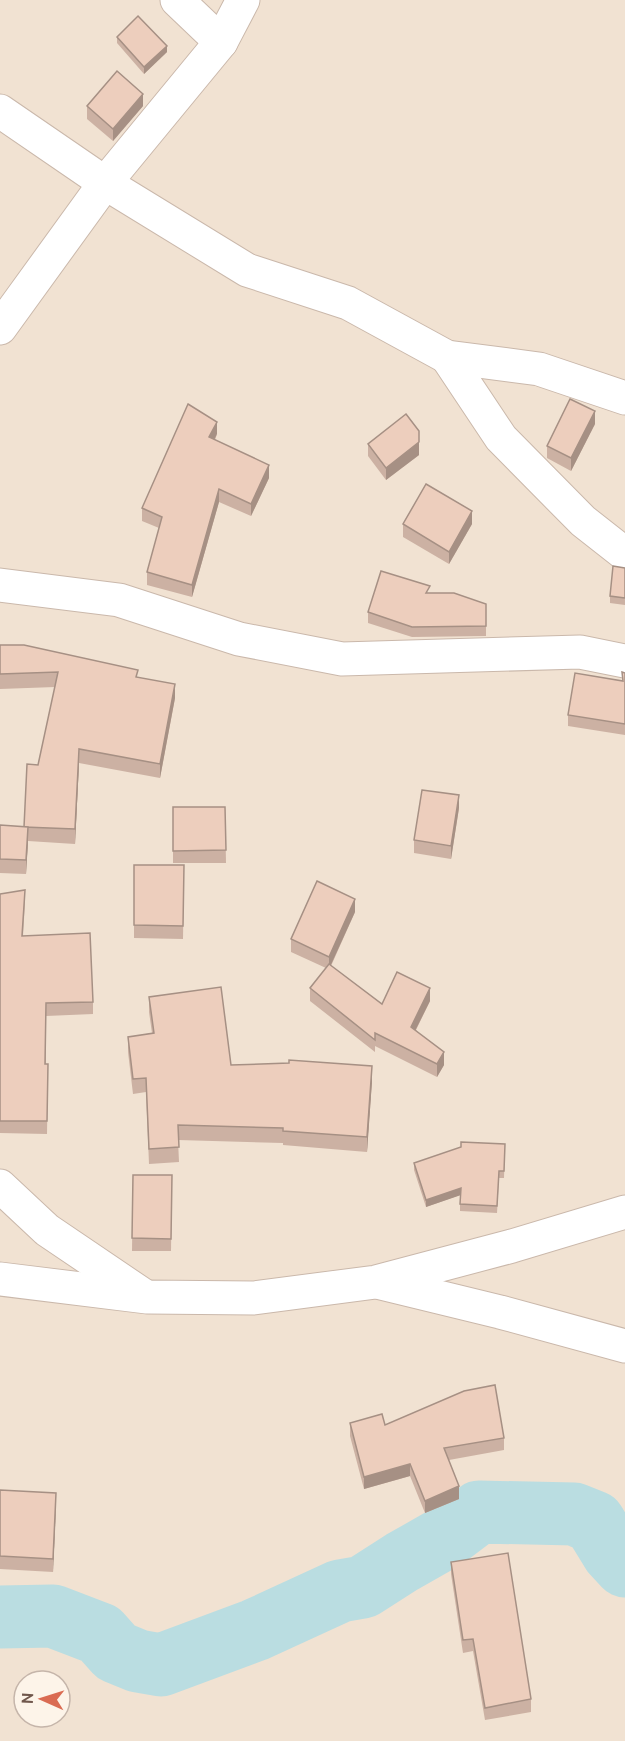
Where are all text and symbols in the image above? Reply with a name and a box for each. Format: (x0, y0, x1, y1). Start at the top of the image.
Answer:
north arrow (12, 1669, 72, 1729)
text: N (18, 1692, 37, 1704)

